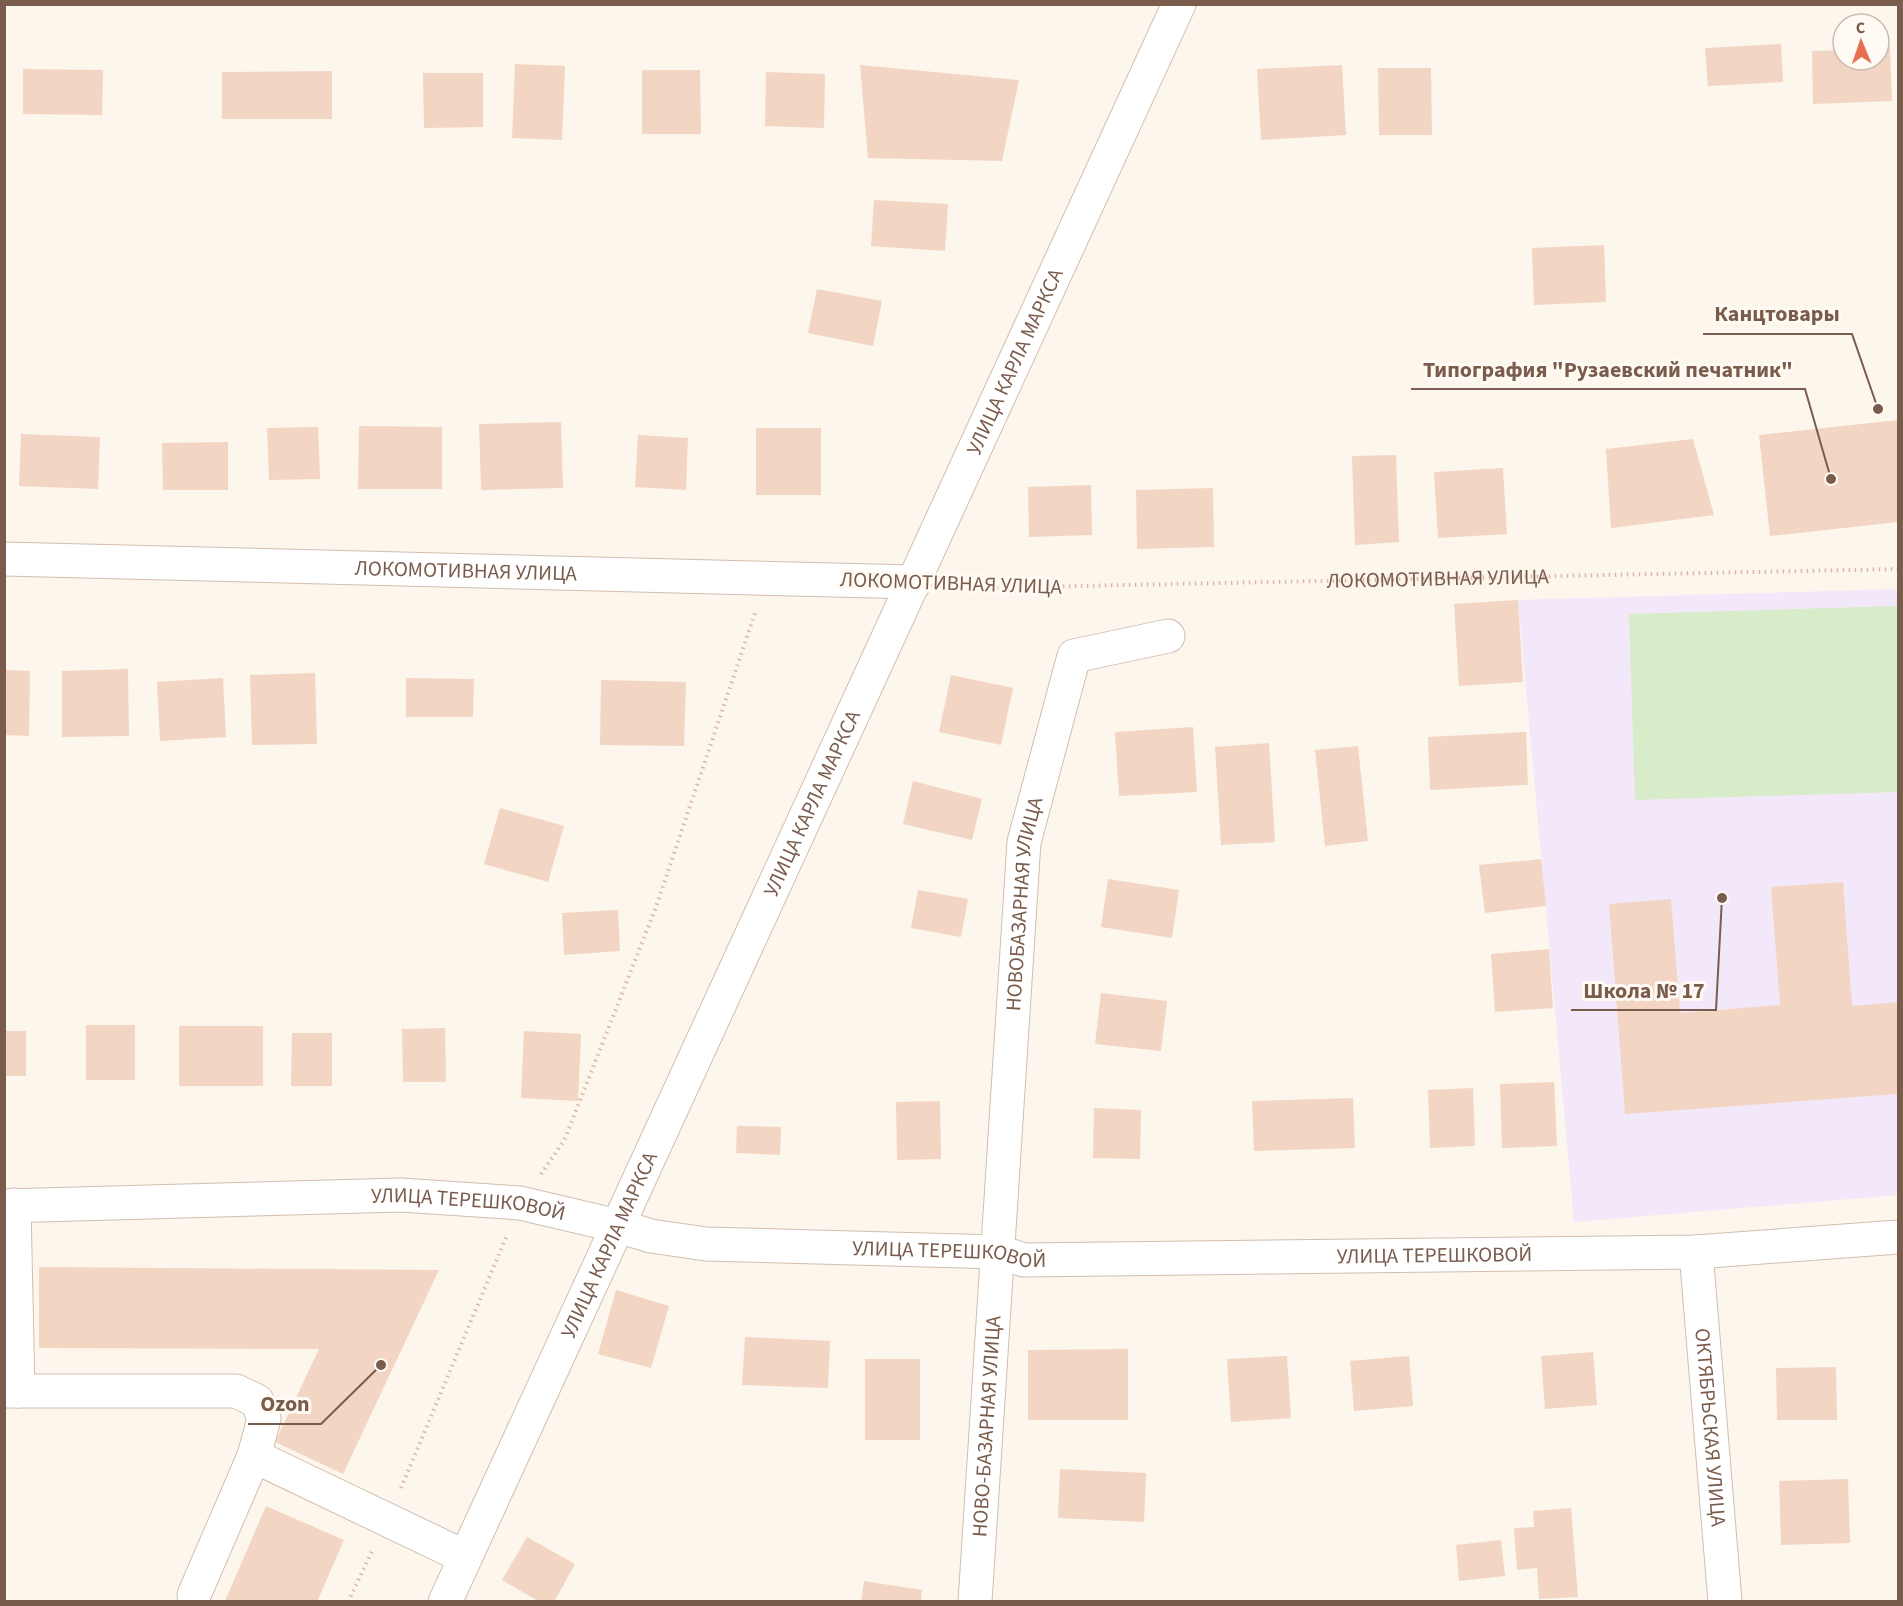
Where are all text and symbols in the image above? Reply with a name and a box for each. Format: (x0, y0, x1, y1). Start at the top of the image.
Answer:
north arrow (1831, 12, 1891, 72)
text: С (1855, 17, 1866, 39)
street label: УЛИЦА КАРЛА МАРКСА (959, 263, 1071, 460)
callout: Канцтовары (1703, 294, 1852, 334)
text: Канцтовары (1714, 298, 1840, 330)
callout: Типография "Рузаевский печатник" (1411, 349, 1805, 389)
text: Типография "Рузаевский печатник" (1423, 354, 1793, 386)
street label: ЛОКОМОТИВНАЯ УЛИЦА (354, 553, 578, 588)
street label: ЛОКОМОТИВНАЯ УЛИЦА (1326, 561, 1550, 596)
street label: ЛОКОМОТИВНАЯ УЛИЦА (839, 564, 1063, 602)
street label: УЛИЦА КАРЛА МАРКСА (756, 705, 868, 901)
street label: НОВОБАЗАРНАЯ УЛИЦА (998, 793, 1051, 1012)
callout: Школа № 17 (1571, 970, 1716, 1010)
text: Школа № 17 (1583, 975, 1705, 1007)
street label: УЛИЦА КАРЛА МАРКСА (553, 1146, 665, 1343)
street label: УЛИЦА ТЕРЕШКОВОЙ (371, 1180, 568, 1228)
street label: УЛИЦА ТЕРЕШКОВОЙ (852, 1233, 1046, 1275)
street label: УЛИЦА ТЕРЕШКОВОЙ (1337, 1239, 1532, 1271)
street label: НОВО-БАЗАРНАЯ УЛИЦА (964, 1314, 1008, 1538)
street label: ОКТЯБРЬСКАЯ УЛИЦА (1687, 1327, 1734, 1528)
callout: Ozon (248, 1384, 321, 1424)
text: Ozon (260, 1388, 310, 1420)

